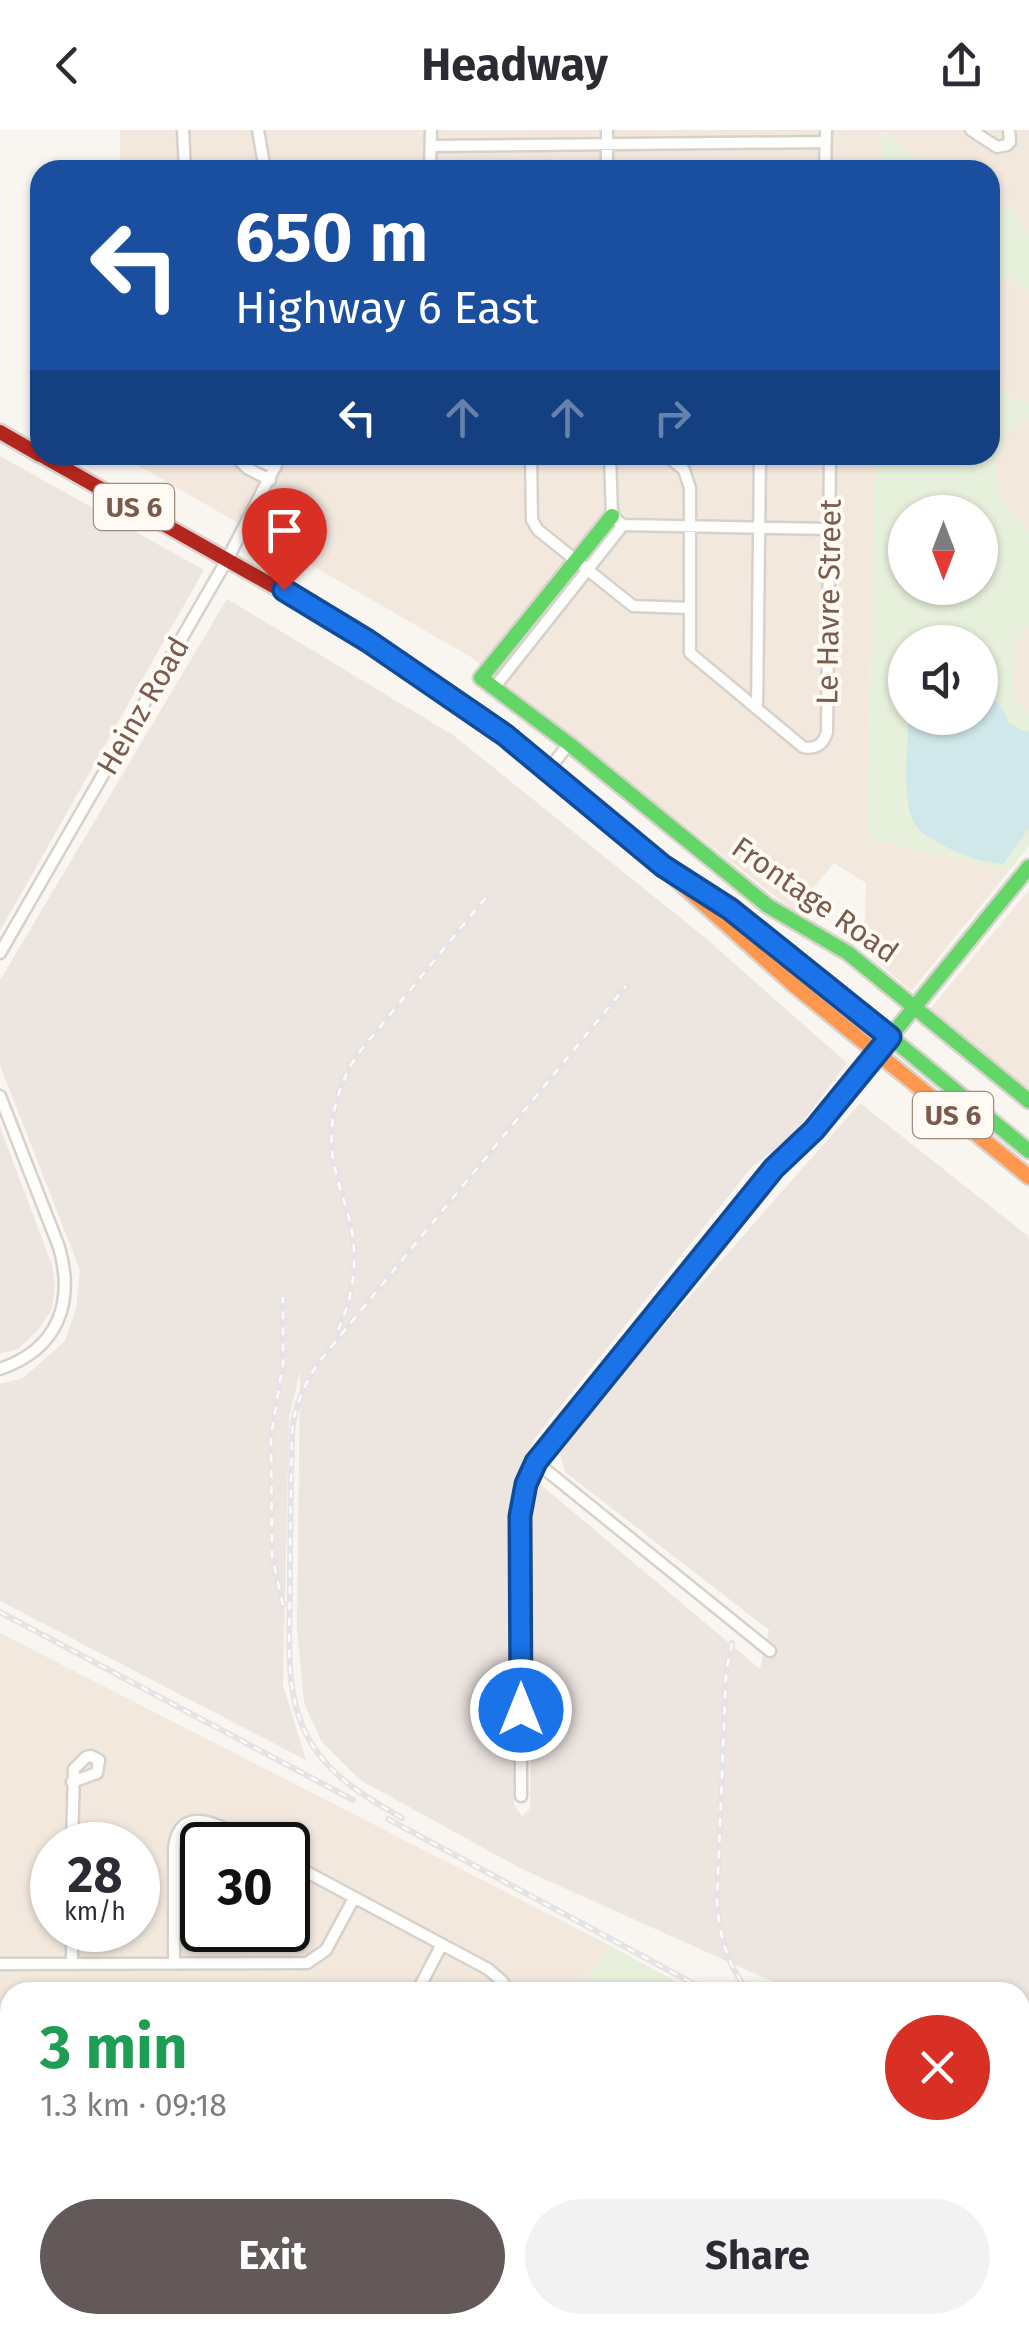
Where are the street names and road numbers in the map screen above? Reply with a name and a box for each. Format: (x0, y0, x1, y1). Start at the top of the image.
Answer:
road number: US 6 (94, 484, 174, 530)
street label: Le Havre Street (809, 499, 849, 705)
street label: Heinz Road (89, 631, 197, 781)
street label: Frontage Road (725, 829, 905, 971)
road number: US 6 (913, 1092, 993, 1138)

